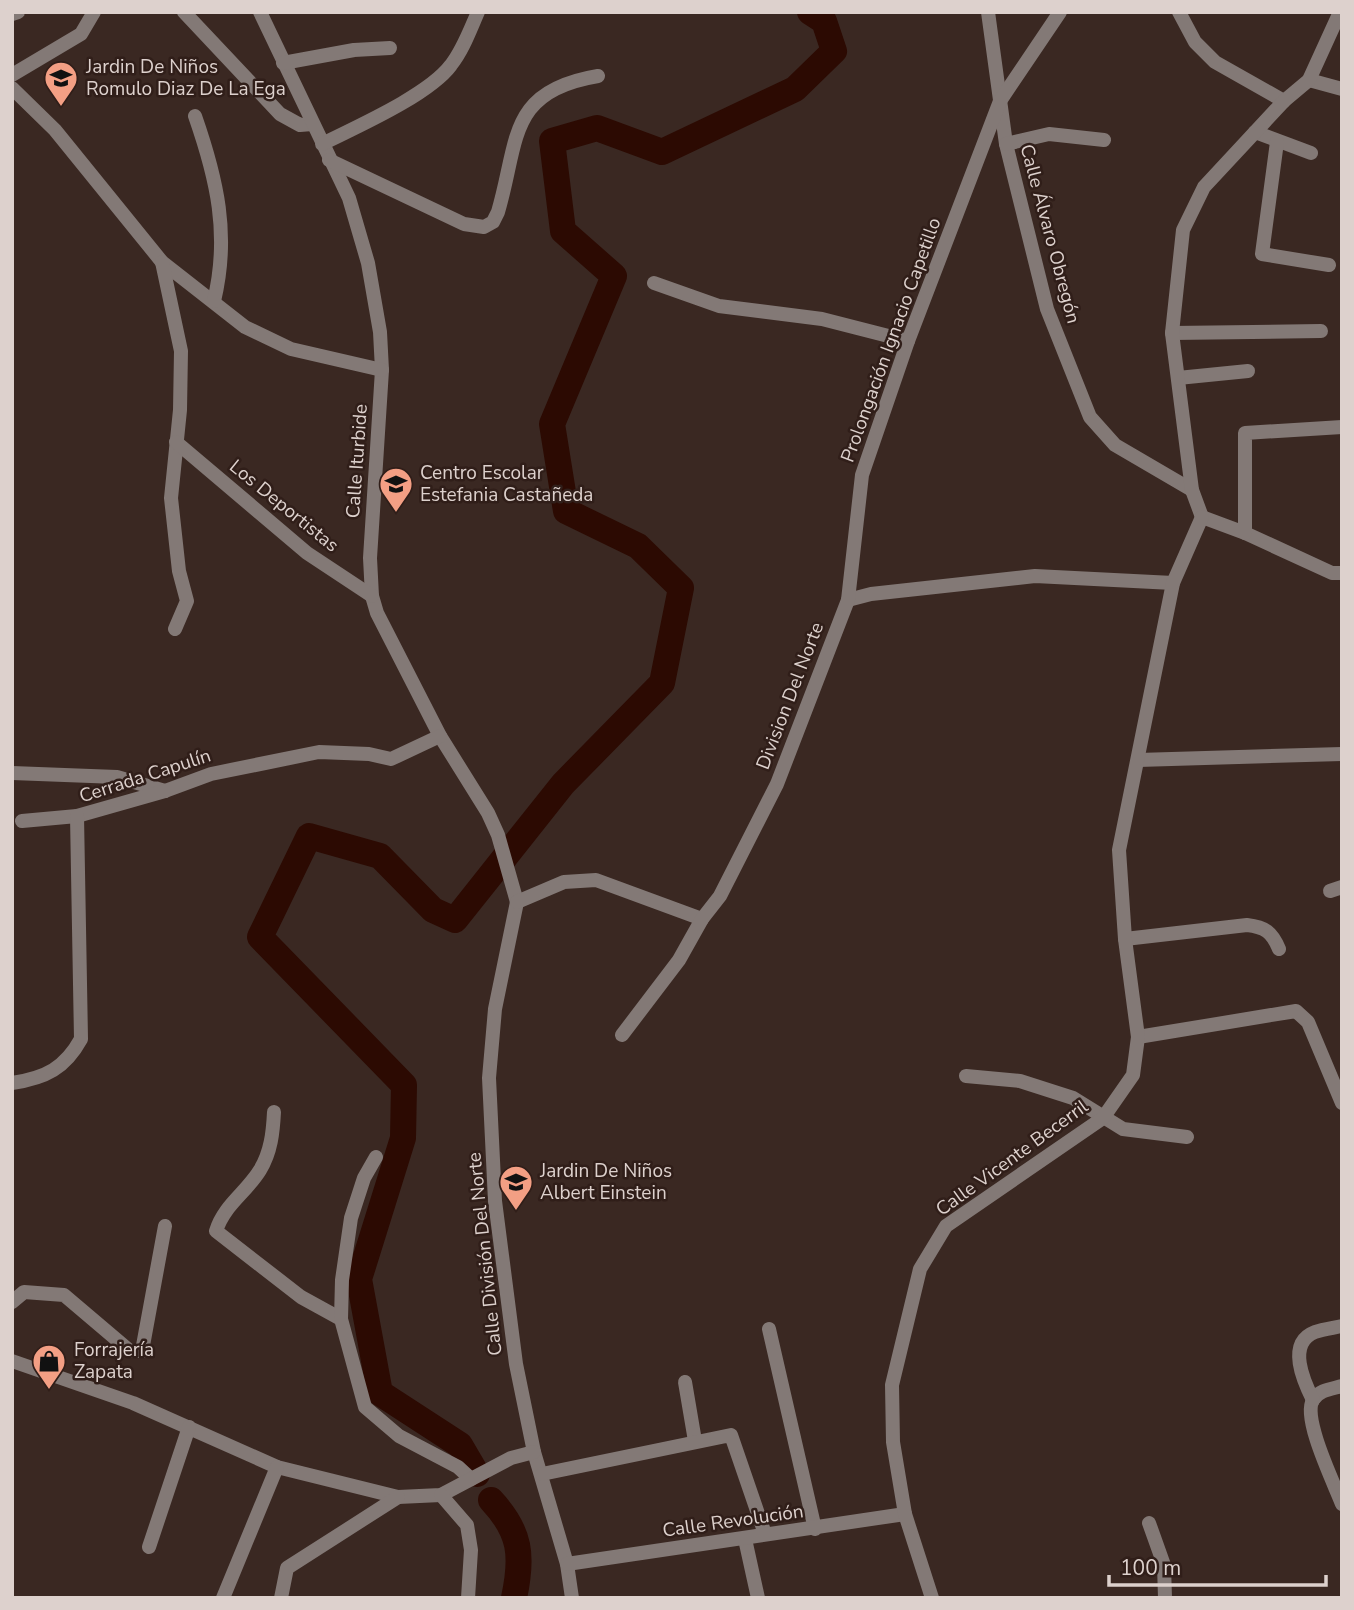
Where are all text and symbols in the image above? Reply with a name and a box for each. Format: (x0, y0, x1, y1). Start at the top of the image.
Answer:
place label: Jardin De Niños Romulo Diaz De La Ega (85, 54, 286, 102)
school or university icon: Jardin De Niños Romulo Diaz De La Ega (42, 59, 80, 108)
street label: Calle Álvaro Obregón (1014, 141, 1086, 327)
street label: Prolongación Ignacio Capetillo (835, 214, 947, 466)
street label: Calle Iturbide (340, 403, 374, 519)
street label: Los Deportistas (224, 454, 344, 558)
place label: Centro Escolar Estefania Castañeda (420, 460, 593, 508)
school or university icon: Centro Escolar Estefania Castañeda (377, 465, 415, 514)
street label: Division Del Norte (750, 619, 830, 773)
street label: Cerrada Capulín (76, 742, 214, 810)
street label: Calle Vicente Becerril (931, 1094, 1094, 1222)
street label: Calle División Del Norte (461, 1151, 509, 1357)
place label: Jardin De Niños Albert Einstein (539, 1158, 672, 1206)
school or university icon: Jardin De Niños Albert Einstein (497, 1163, 535, 1212)
place label: Forrajería Zapata (74, 1337, 154, 1385)
shop icon: Forrajería Zapata (30, 1342, 68, 1391)
street label: Calle Revolución (661, 1498, 805, 1544)
scale bar (1109, 1544, 1326, 1588)
text: 100 m (1120, 1554, 1181, 1582)

